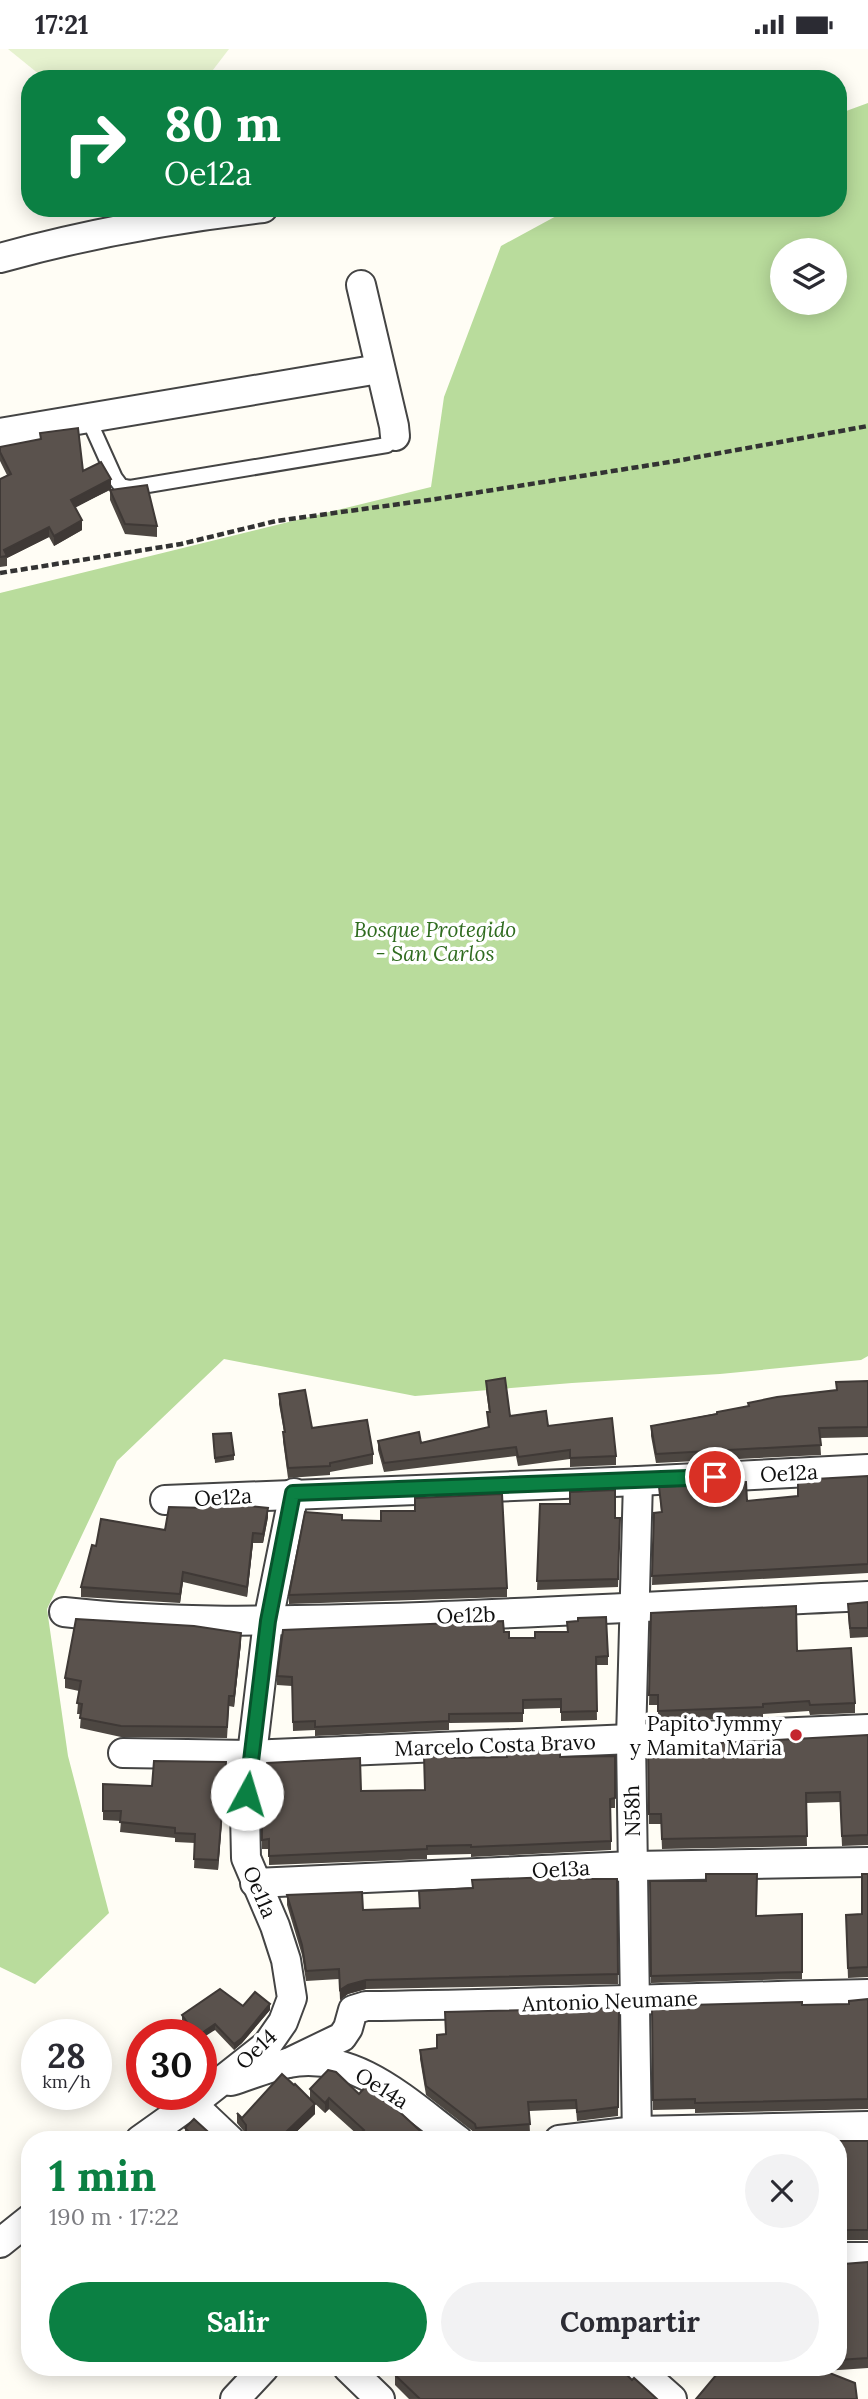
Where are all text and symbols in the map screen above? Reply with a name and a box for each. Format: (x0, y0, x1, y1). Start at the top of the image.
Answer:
text: 17:21 (35, 8, 89, 41)
text: 80 m (164, 92, 281, 154)
icon: right (49, 98, 140, 189)
text: Oe12a (164, 153, 252, 194)
map controls (770, 238, 847, 315)
button: layers (770, 238, 847, 315)
park label: Bosque Protegido - San Carlos (354, 916, 516, 967)
pin (685, 1447, 745, 1507)
icon: arrive (696, 1458, 734, 1496)
street label: Oe12a (759, 1458, 819, 1488)
street label: Oe12a (193, 1482, 253, 1512)
street label: Oe12b (436, 1600, 496, 1630)
place label: Papito Jymmy y Mamita Maria (630, 1710, 782, 1761)
marker: Papito Jymmy y Mamita Maria (788, 1727, 804, 1743)
street label: Marcelo Costa Bravo (394, 1728, 596, 1762)
position arrow (210, 1757, 284, 1831)
street label: N58h (618, 1785, 646, 1837)
street label: Oe13a (531, 1854, 591, 1884)
street label: Oe11a (237, 1862, 283, 1922)
street label: Antonio Neumane (521, 1984, 698, 2018)
speed limit sign: 30 (126, 2019, 217, 2110)
street label: Oe14 (230, 2023, 282, 2075)
text: 28 (47, 2033, 86, 2078)
street label: Oe14a (350, 2061, 414, 2115)
text: km/h (42, 2070, 91, 2093)
text: 1 min (49, 2149, 156, 2203)
button: close (745, 2154, 819, 2228)
text: 190 m · 17:22 (49, 2202, 179, 2231)
button: Salir (49, 2282, 427, 2362)
button: Compartir (441, 2282, 819, 2362)

